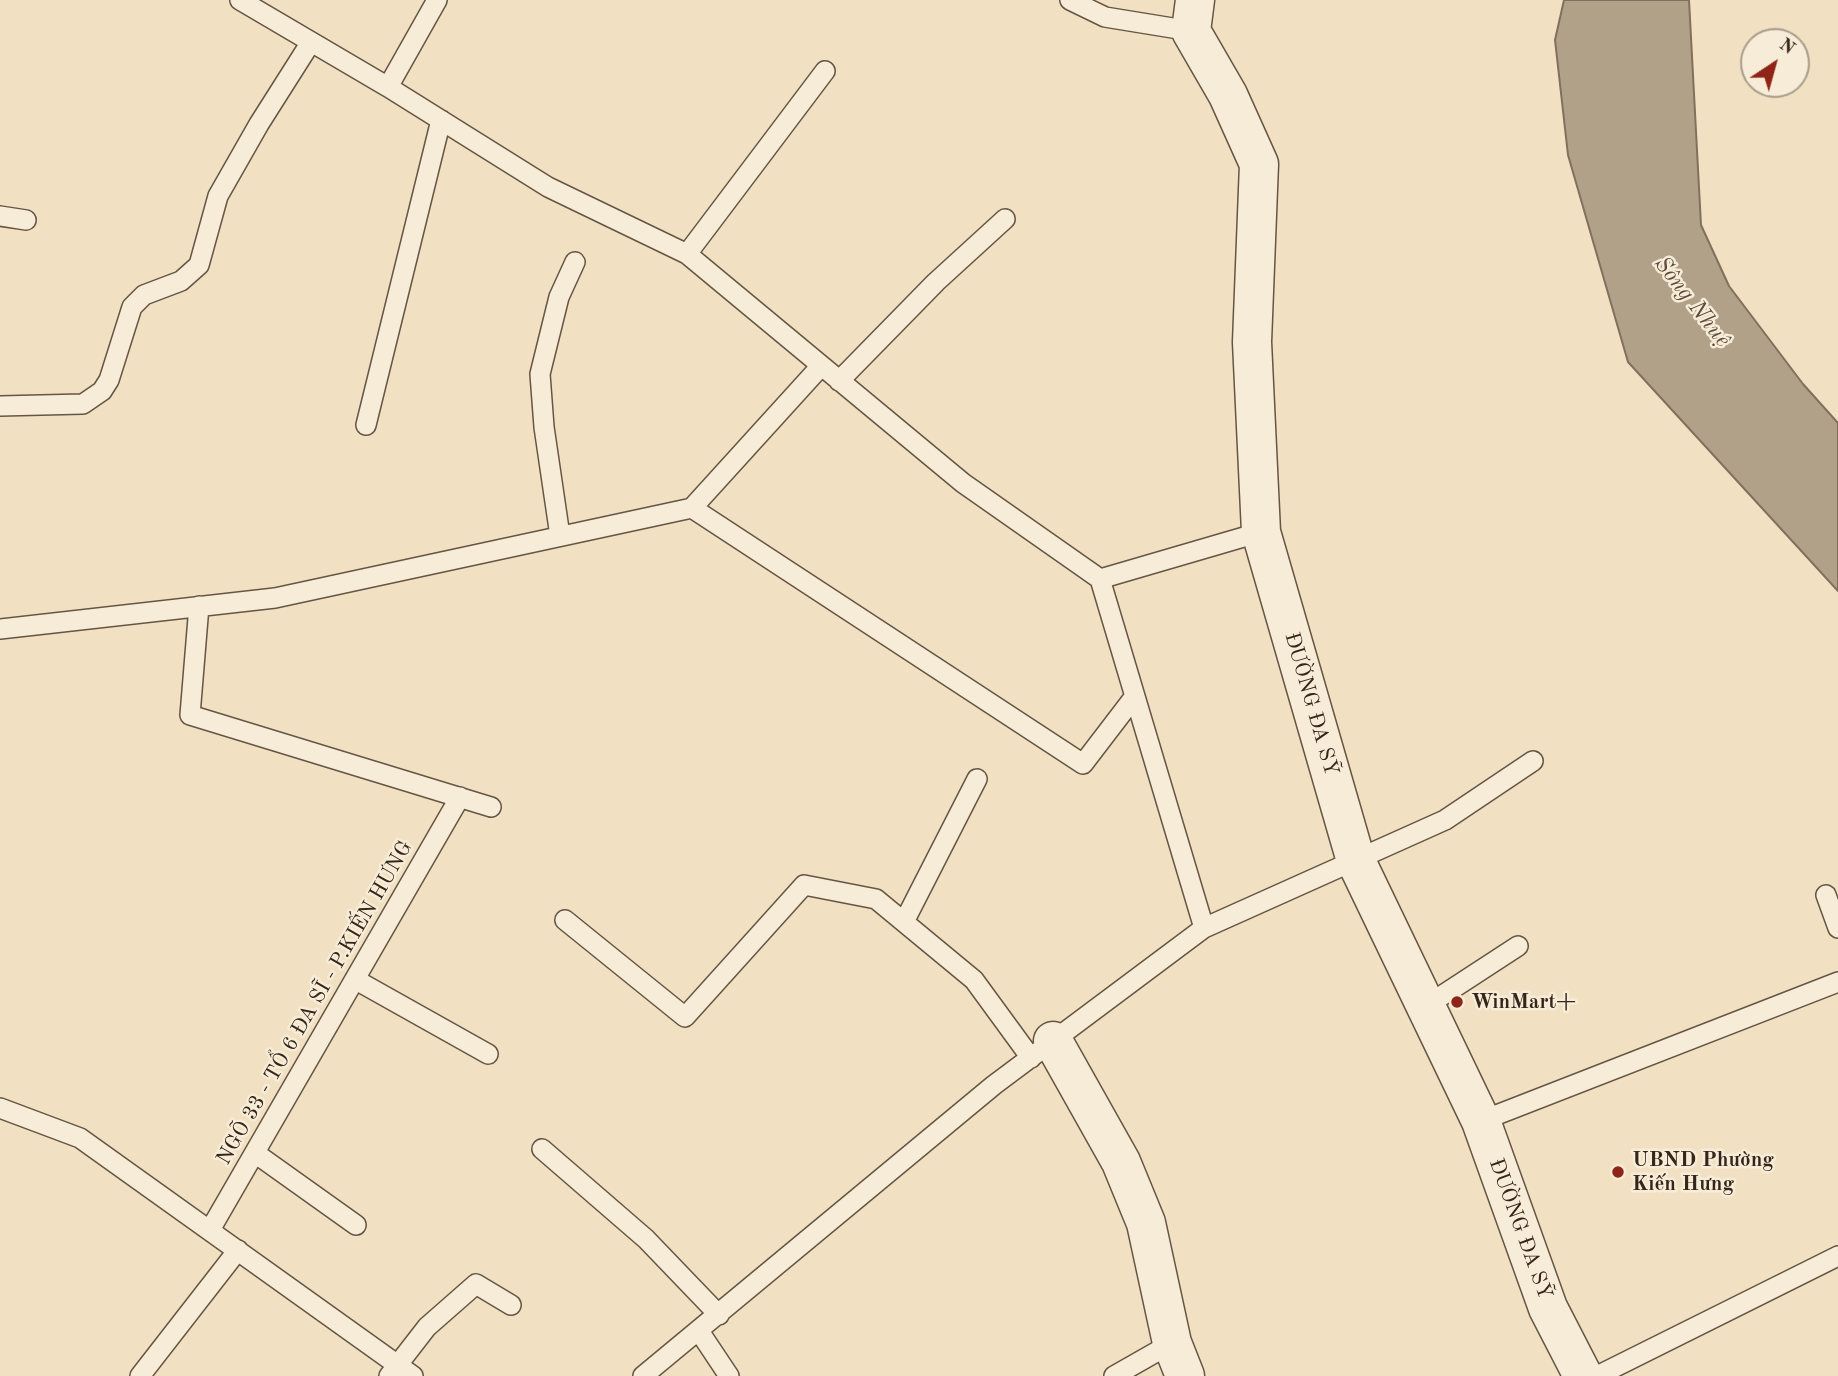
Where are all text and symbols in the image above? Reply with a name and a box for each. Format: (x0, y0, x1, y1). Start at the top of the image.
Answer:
north arrow (1740, 28, 1810, 98)
text: N (1775, 35, 1798, 59)
water label: Sông Nhuệ (1648, 251, 1736, 353)
street label: ĐƯỜNG ĐA SỸ (1278, 629, 1344, 779)
street label: NGÕ 33 - TỔ 6 ĐA SĨ - P.KIẾN HƯNG (212, 836, 418, 1170)
place label: WinMart+ (1471, 989, 1576, 1015)
marker: WinMart+ (1449, 994, 1465, 1010)
place label: UBND Phường Kiến Hưng (1632, 1147, 1774, 1197)
street label: ĐƯỜNG ĐA SỸ (1483, 1155, 1557, 1303)
marker: UBND Phường Kiến Hưng (1610, 1164, 1626, 1180)

